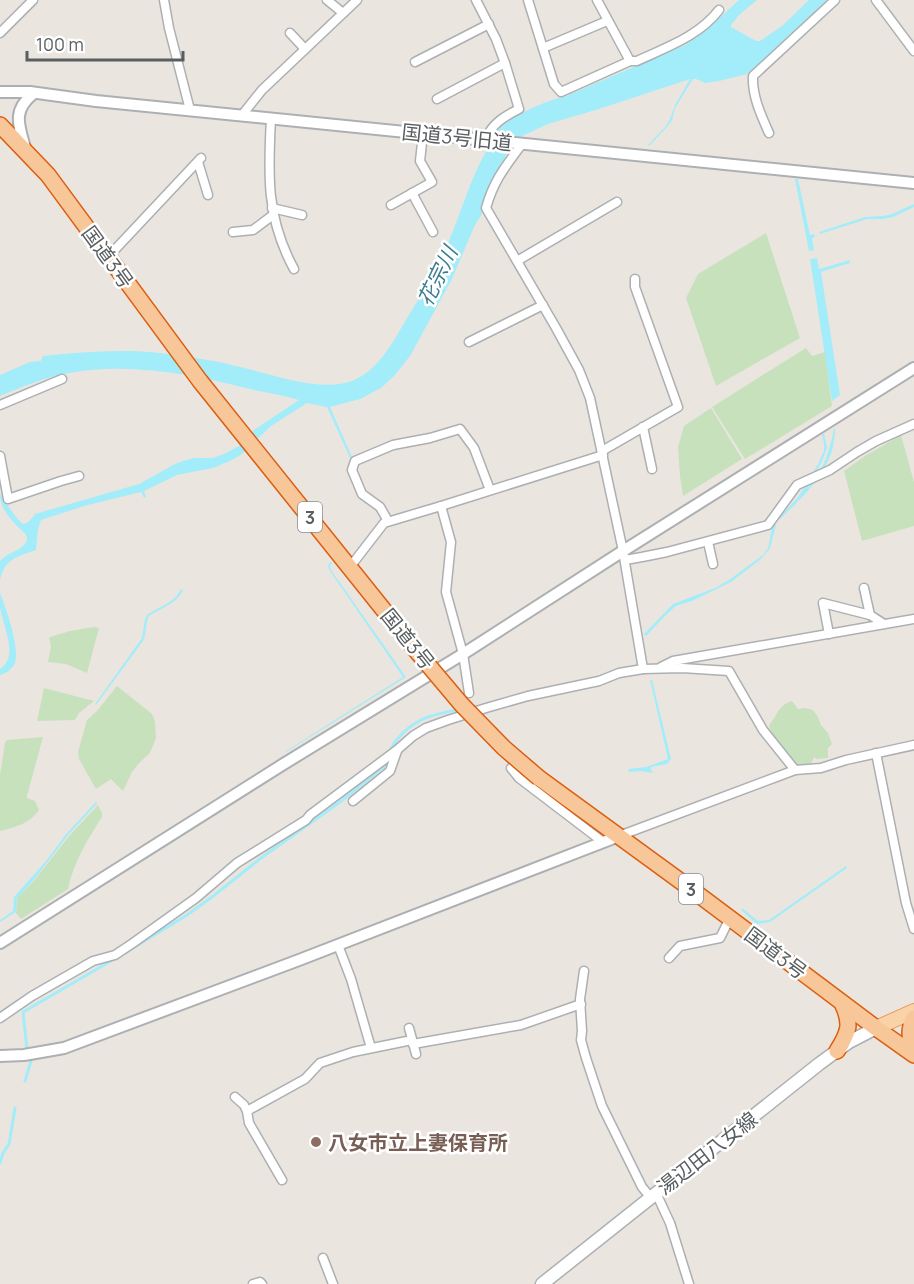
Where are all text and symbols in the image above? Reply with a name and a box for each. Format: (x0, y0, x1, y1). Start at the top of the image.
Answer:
scale bar (27, 24, 183, 62)
text: 100 m (36, 32, 84, 56)
street label: 国道3号旧道 (400, 118, 514, 156)
street label: 国道3号 (76, 220, 140, 294)
water label: 花宗川 (411, 240, 464, 310)
road number: 3 (298, 502, 322, 532)
street label: 国道3号 (375, 603, 441, 675)
road number: 3 (679, 874, 703, 904)
street label: 国道3号 (739, 921, 813, 985)
street label: 湯辺田八女線 (651, 1105, 763, 1201)
place label: 八女市立上妻保育所 (328, 1129, 508, 1156)
marker: 八女市立上妻保育所 (309, 1135, 323, 1149)

